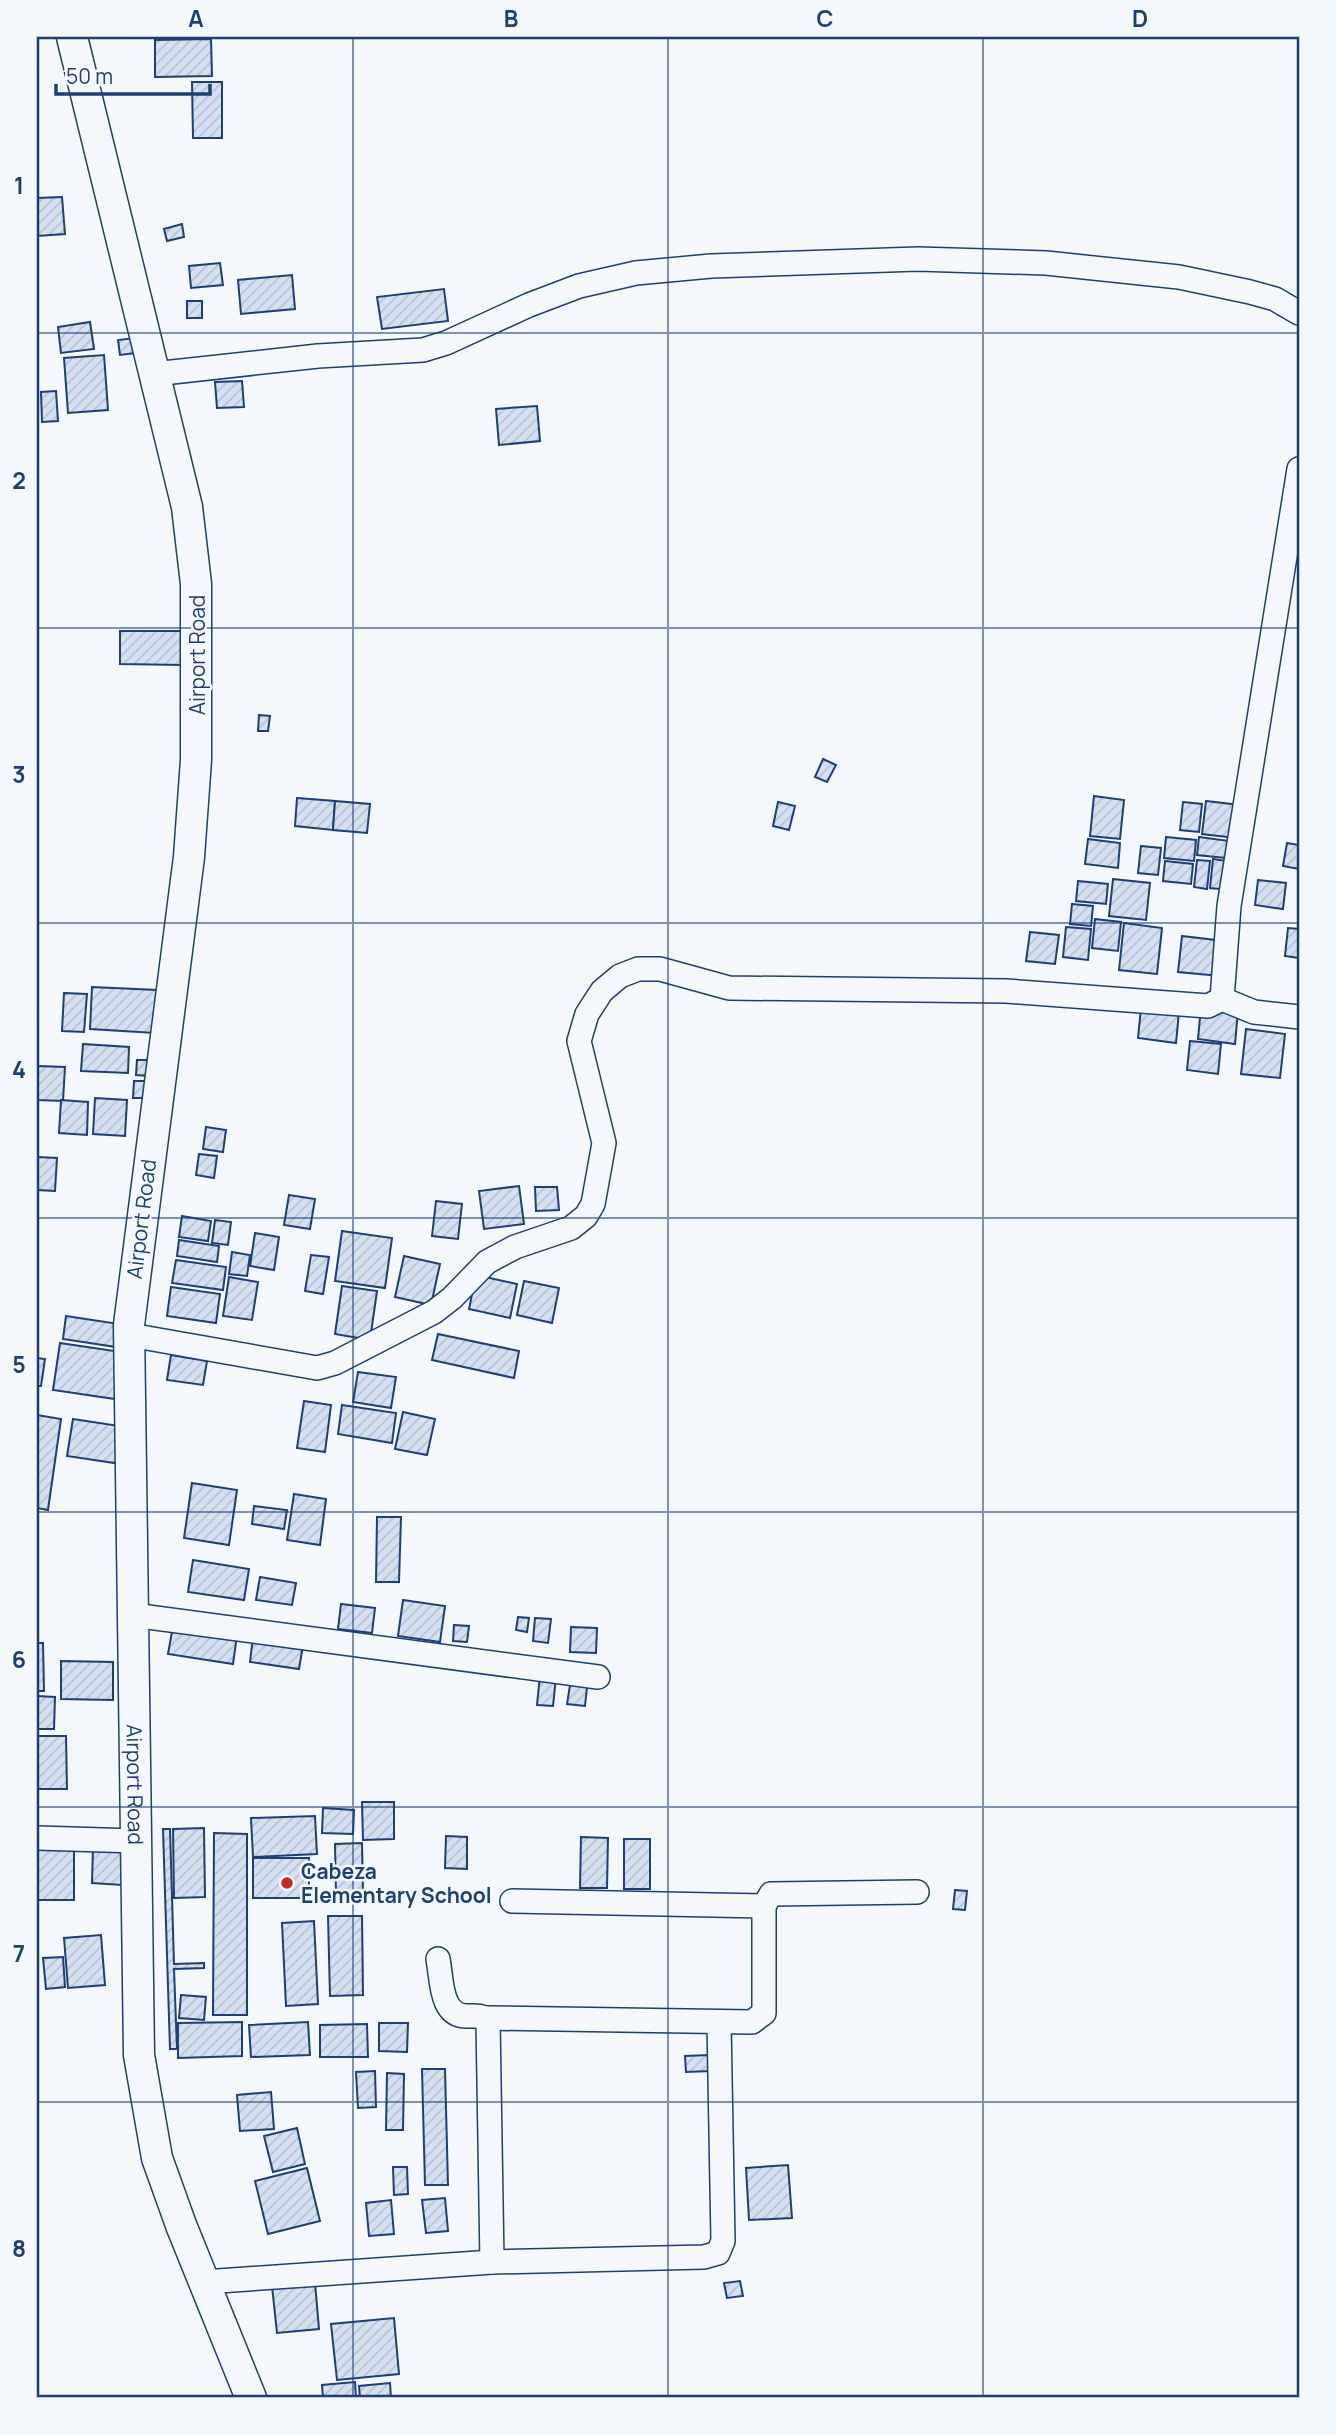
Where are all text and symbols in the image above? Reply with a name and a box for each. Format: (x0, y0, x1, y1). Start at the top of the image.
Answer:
text: A (188, 2, 204, 34)
text: B (504, 2, 518, 34)
text: C (817, 2, 834, 34)
text: D (1132, 2, 1148, 34)
scale bar (56, 52, 210, 96)
text: 50 m (66, 62, 113, 90)
text: 1 (14, 169, 24, 201)
text: 2 (12, 464, 26, 496)
street label: Airport Road (183, 595, 211, 715)
text: 3 (12, 758, 26, 790)
text: 4 (12, 1053, 26, 1085)
street label: Airport Road (120, 1157, 162, 1281)
text: 5 (12, 1348, 26, 1380)
text: 6 (12, 1643, 26, 1675)
street label: Airport Road (120, 1724, 150, 1845)
place label: Cabeza Elementary School (301, 1857, 492, 1909)
marker: Cabeza Elementary School (279, 1875, 295, 1891)
text: 7 (13, 1937, 25, 1969)
text: 8 (12, 2232, 26, 2264)

